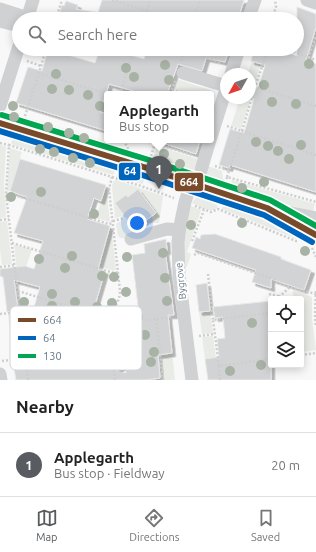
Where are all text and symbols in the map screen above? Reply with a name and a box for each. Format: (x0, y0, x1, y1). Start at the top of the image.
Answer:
search box (12, 12, 304, 56)
icon: search (26, 23, 48, 45)
text: Search here (58, 26, 137, 43)
north arrow (220, 68, 256, 104)
popup (104, 91, 214, 143)
text: Applegarth (119, 102, 199, 119)
text: Bus stop (119, 119, 169, 133)
pin: 1 (146, 156, 172, 189)
line badge: 64 (118, 162, 141, 181)
text: 64 (124, 165, 136, 177)
line badge: 664 (174, 172, 204, 192)
text: 664 (180, 176, 198, 188)
your location (127, 213, 147, 233)
street label: Bygrove (173, 262, 188, 300)
map controls (268, 296, 304, 368)
button: locate (268, 296, 304, 332)
legend (10, 306, 142, 370)
text: 664 (43, 314, 62, 326)
text: 64 (43, 332, 55, 344)
button: layers (268, 332, 304, 368)
text: 130 (43, 350, 62, 362)
text: Nearby (16, 397, 74, 416)
text: Applegarth (54, 449, 134, 466)
text: 1 (25, 458, 33, 472)
text: 20 m (271, 458, 300, 472)
text: Bus stop · Fieldway (54, 466, 165, 480)
tab: Map (36, 507, 58, 543)
tab: Directions (129, 507, 179, 543)
tab: Saved (251, 507, 280, 543)

